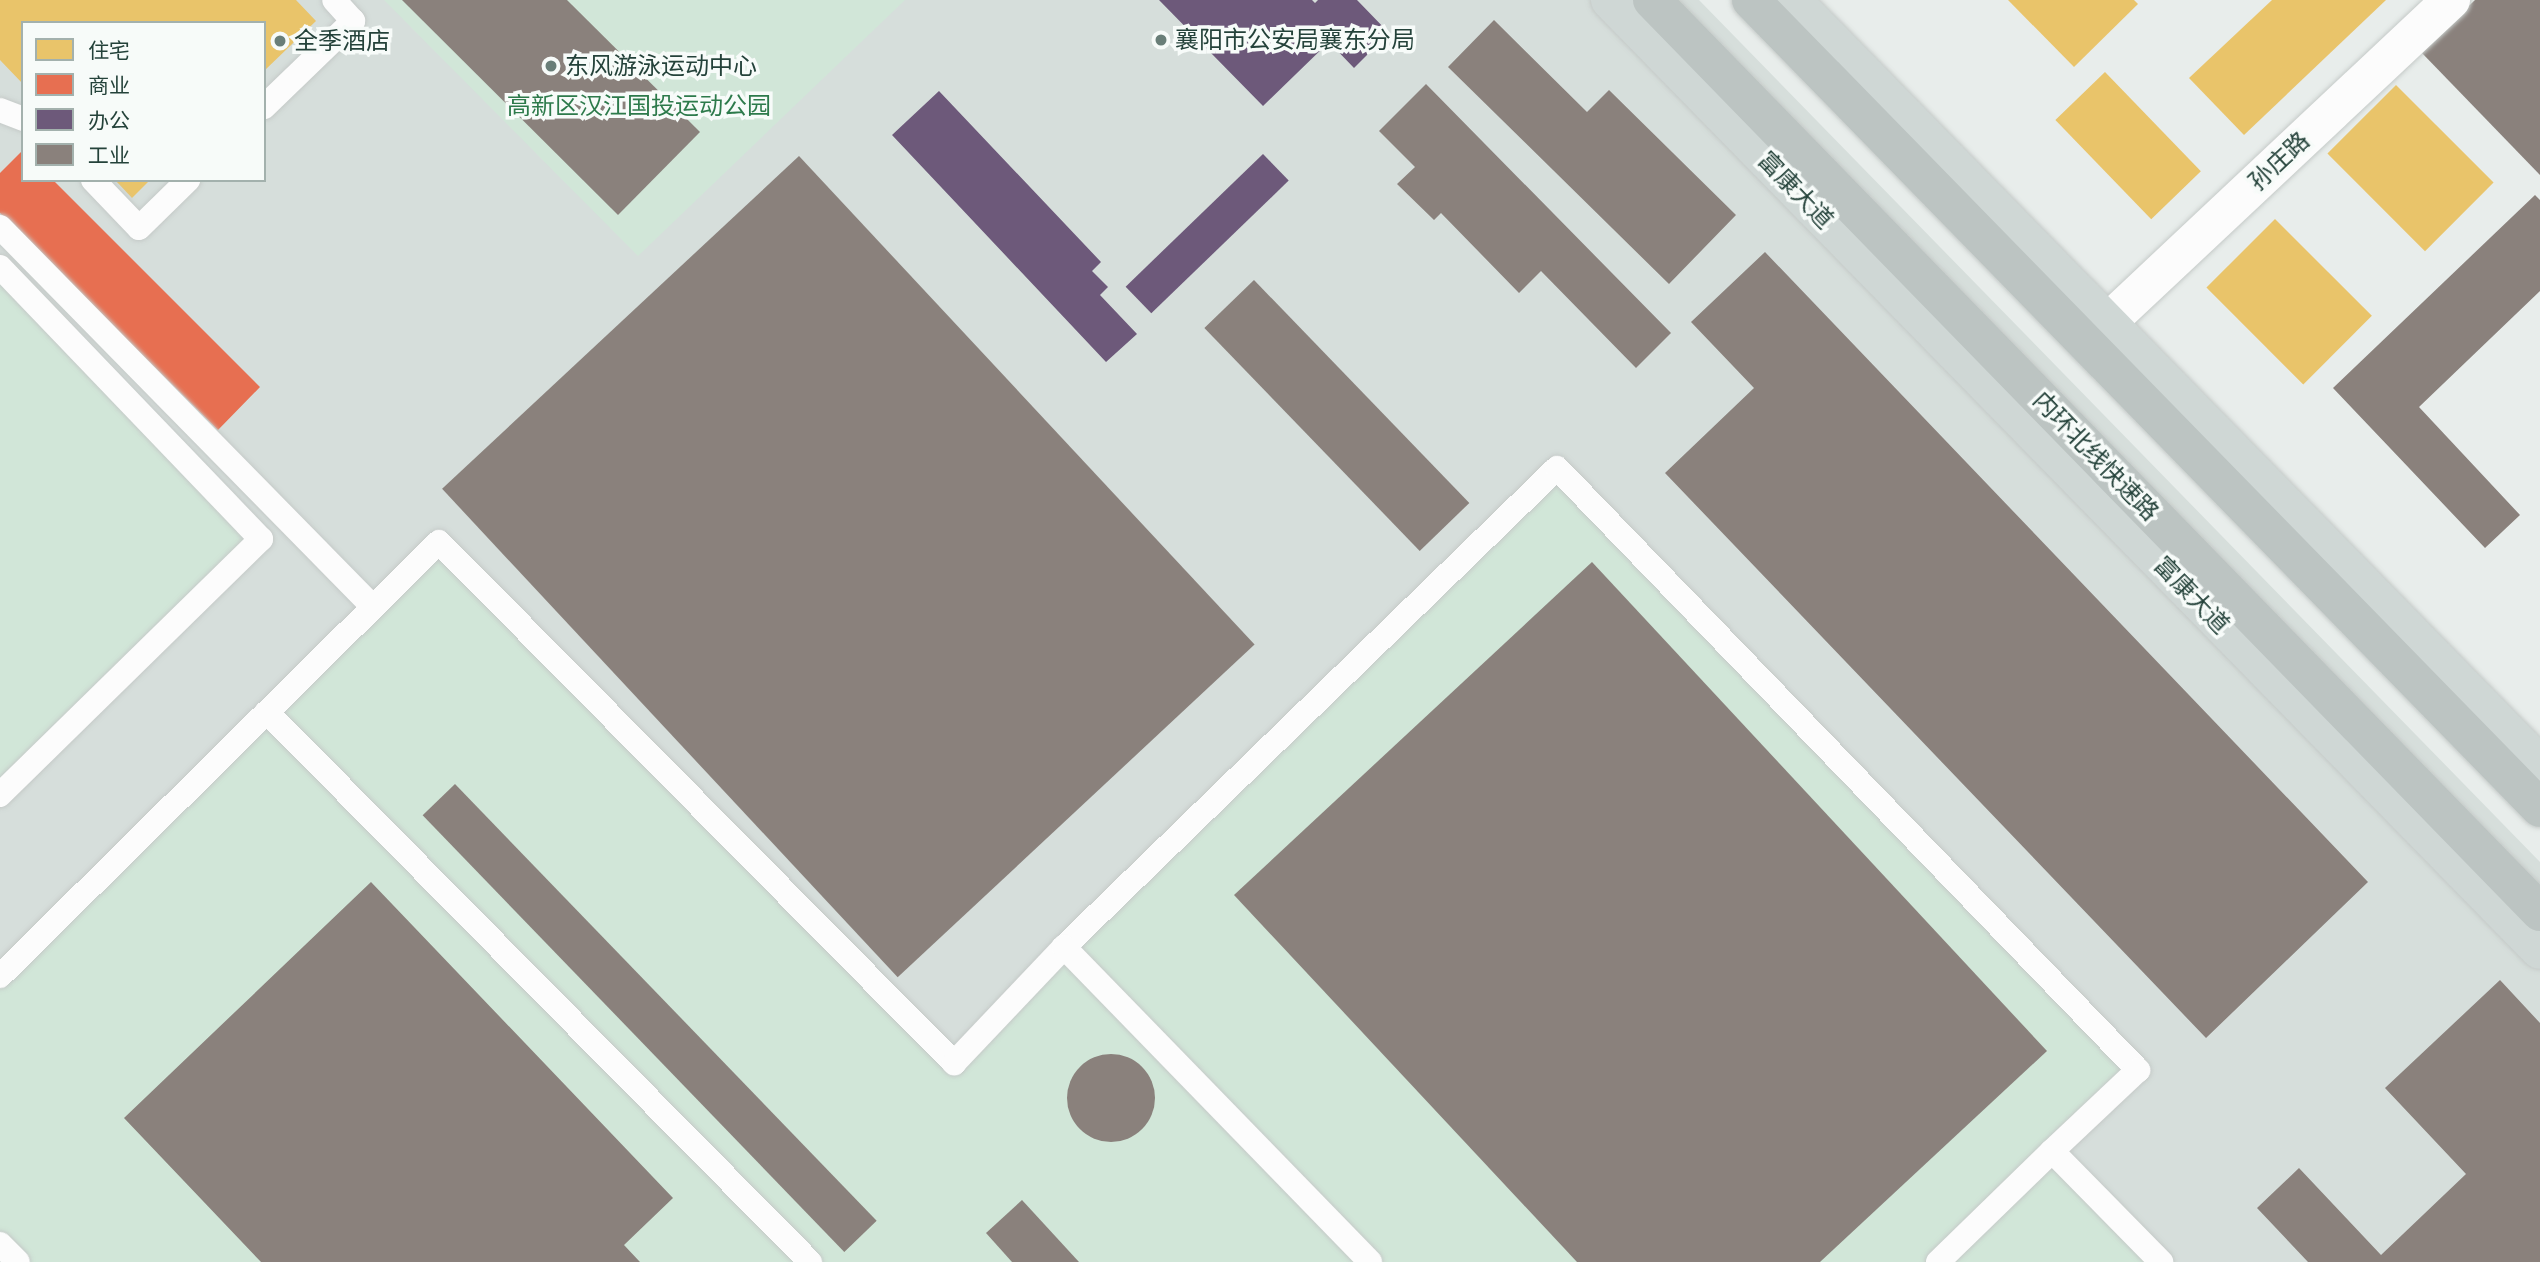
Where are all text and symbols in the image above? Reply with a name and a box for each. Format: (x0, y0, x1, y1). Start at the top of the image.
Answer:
legend (21, 21, 266, 182)
place label: 襄阳市公安局襄东分局 (1175, 26, 1415, 54)
place label: 全季酒店 (294, 27, 390, 55)
marker: 襄阳市公安局襄东分局 (1153, 32, 1169, 48)
marker: 全季酒店 (272, 33, 288, 49)
text: 住宅 (88, 37, 130, 65)
place label: 东风游泳运动中心 (565, 52, 757, 80)
marker: 东风游泳运动中心 (543, 58, 559, 74)
text: 商业 (88, 72, 130, 100)
park label: 高新区汉江国投运动公园 (507, 92, 771, 120)
text: 办公 (88, 107, 130, 135)
street label: 孙庄路 (2243, 126, 2315, 196)
text: 工业 (88, 142, 130, 170)
street label: 富康大道 (1752, 145, 1840, 235)
street label: 内环北线快速路 (2027, 386, 2165, 526)
street label: 富康大道 (2148, 550, 2236, 640)

